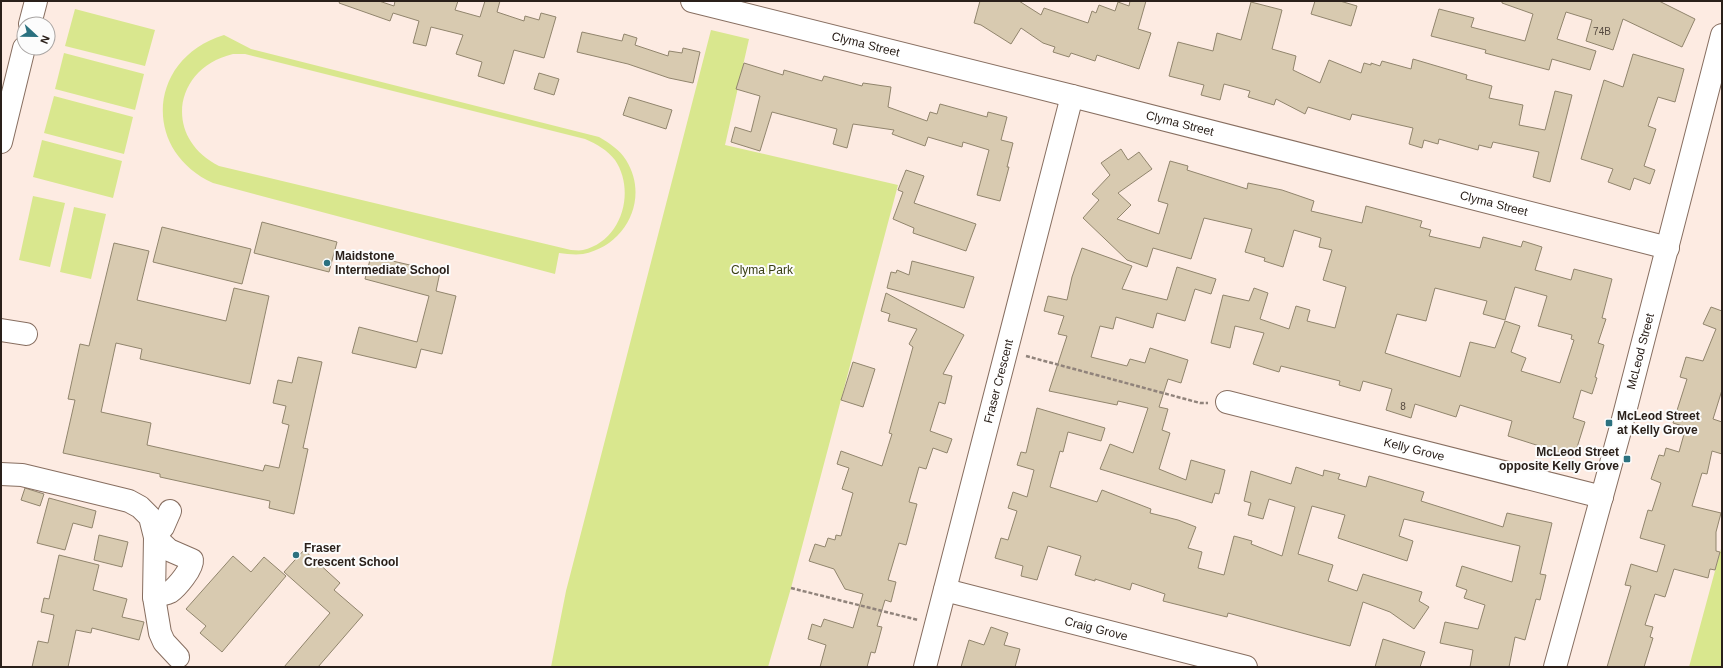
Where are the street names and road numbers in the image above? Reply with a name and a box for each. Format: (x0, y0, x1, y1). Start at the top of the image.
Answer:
street label: Clyma Street (830, 29, 902, 60)
street label: Clyma Street (1144, 108, 1216, 139)
street label: Clyma Street (1458, 188, 1530, 219)
street label: McLeod Street (1624, 311, 1657, 391)
street label: Fraser Crescent (981, 337, 1016, 425)
street label: Kelly Grove (1382, 435, 1446, 464)
street label: Craig Grove (1063, 614, 1130, 644)

